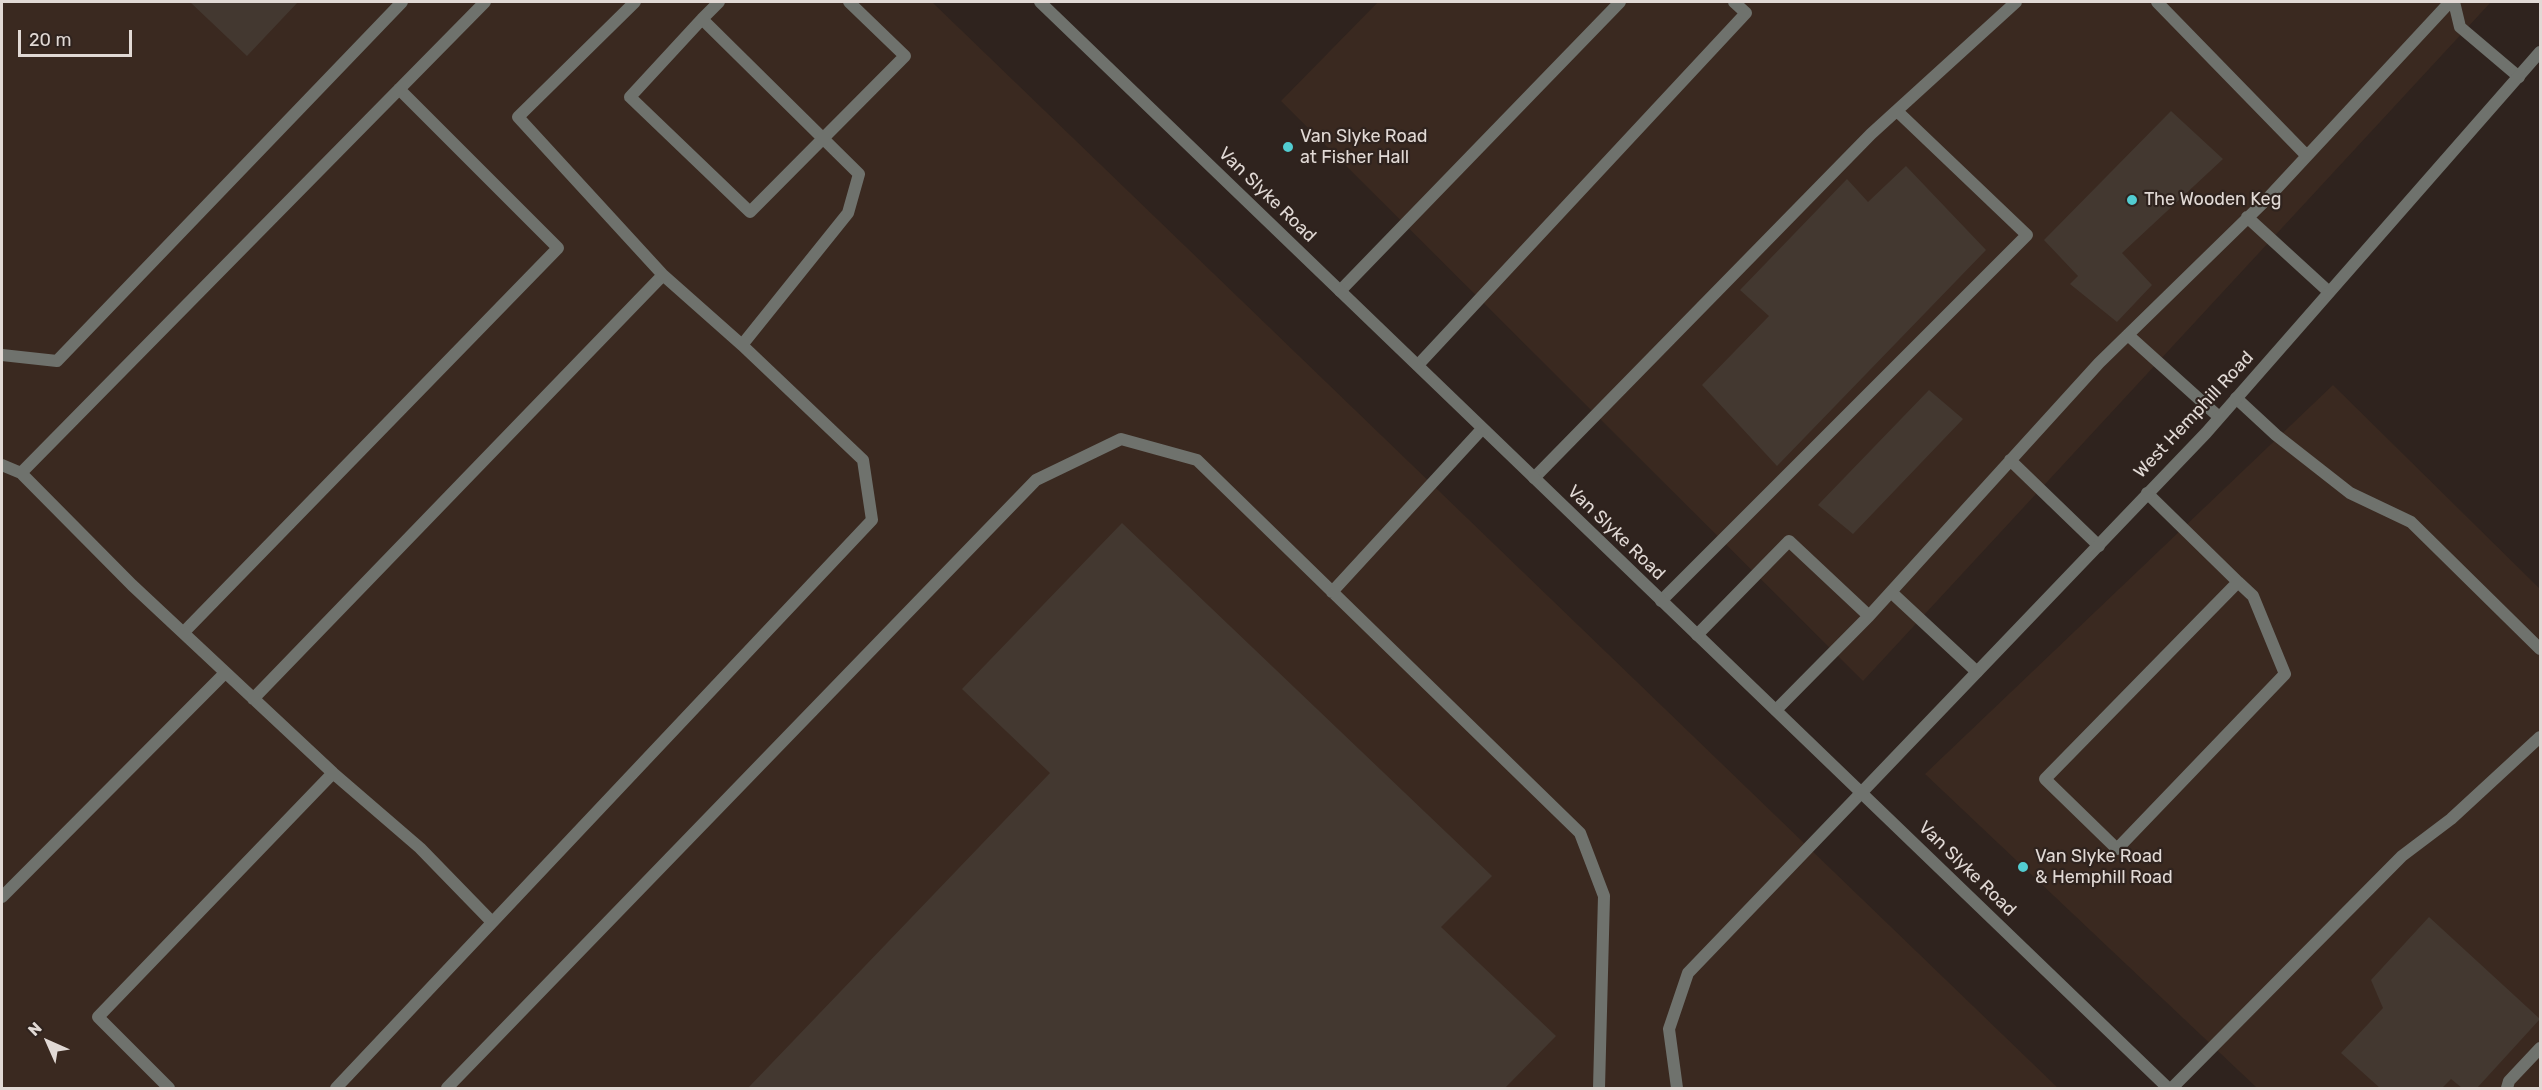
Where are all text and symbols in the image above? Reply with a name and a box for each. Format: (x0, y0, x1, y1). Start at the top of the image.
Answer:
scale bar (21, 18, 135, 56)
text: 20 m (29, 29, 71, 51)
place label: Van Slyke Road at Fisher Hall (1300, 126, 1428, 168)
marker: Van Slyke Road at Fisher Hall (1281, 140, 1295, 154)
street label: Van Slyke Road (1214, 143, 1320, 247)
place label: The Wooden Keg (2144, 189, 2281, 211)
marker: The Wooden Keg (2125, 193, 2139, 207)
street label: West Hemphill Road (2130, 347, 2258, 483)
street label: Van Slyke Road (1563, 481, 1669, 585)
street label: Van Slyke Road (1914, 817, 2020, 921)
place label: Van Slyke Road & Hemphill Road (2035, 846, 2173, 888)
marker: Van Slyke Road & Hemphill Road (2016, 860, 2030, 874)
north arrow (18, 1012, 78, 1072)
text: N (24, 1018, 46, 1040)

